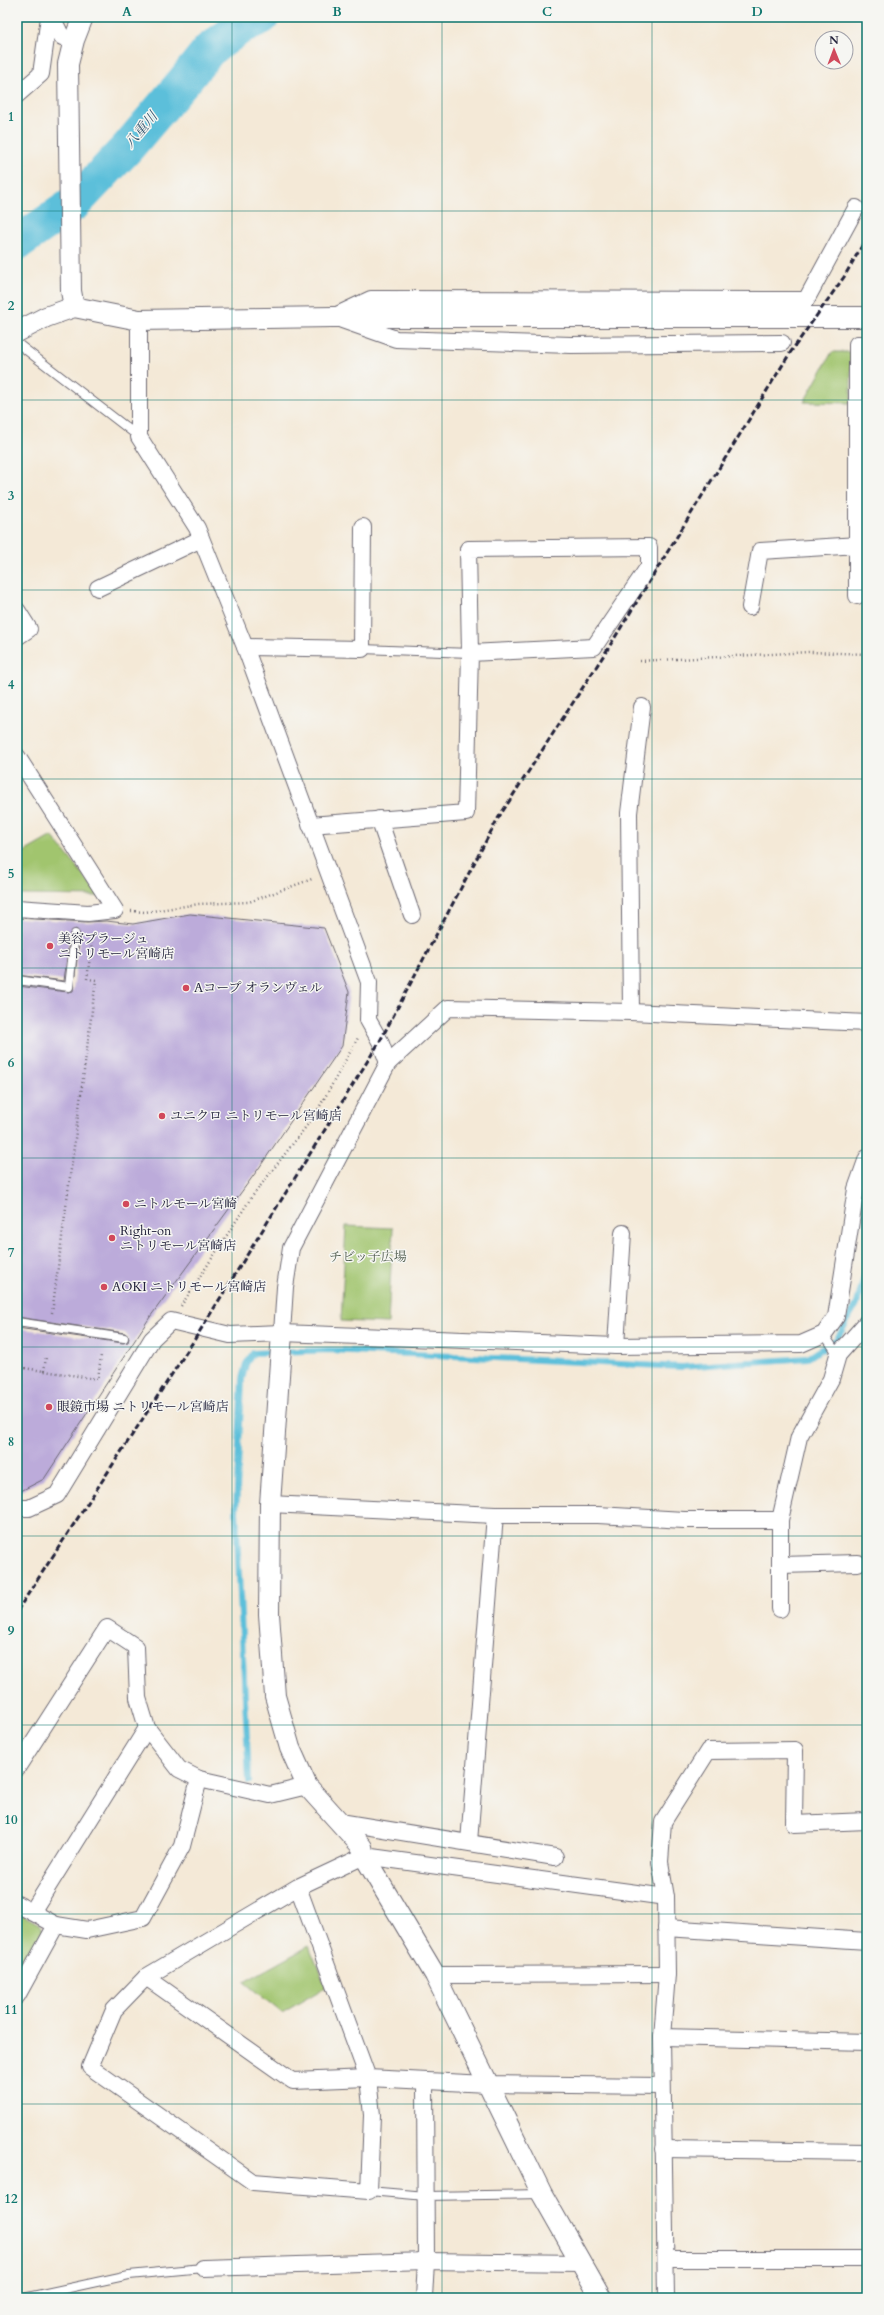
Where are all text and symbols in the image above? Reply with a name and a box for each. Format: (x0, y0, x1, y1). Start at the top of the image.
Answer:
text: A (122, 3, 132, 21)
text: B (332, 3, 342, 21)
text: C (542, 3, 552, 21)
text: D (751, 3, 763, 21)
north arrow (814, 30, 854, 70)
text: N (829, 33, 839, 48)
water label: 八重川 (120, 106, 163, 152)
text: 1 (8, 108, 14, 126)
text: 2 (8, 297, 15, 315)
text: 3 (8, 487, 15, 505)
text: 4 (8, 676, 15, 694)
text: 5 (8, 865, 14, 883)
place label: 美容プラージュ ニトリモール宮崎店 (58, 930, 174, 963)
marker: 美容プラージュ ニトリモール宮崎店 (45, 941, 55, 951)
place label: Aコープ オランヴェル (194, 979, 323, 997)
marker: Aコープ オランヴェル (181, 983, 191, 993)
text: 6 (8, 1054, 15, 1072)
place label: ユニクロ ニトリモール宮崎店 (170, 1107, 342, 1125)
marker: ユニクロ ニトリモール宮崎店 (157, 1111, 167, 1121)
place label: ニトルモール宮崎 (134, 1195, 237, 1213)
marker: ニトルモール宮崎 (121, 1199, 131, 1209)
place label: Right-on ニトリモール宮崎店 (120, 1222, 236, 1255)
marker: Right-on ニトリモール宮崎店 (107, 1233, 117, 1243)
text: 7 (8, 1244, 15, 1262)
park label: チビッ子広場 (329, 1248, 407, 1266)
place label: AOKI ニトリモール宮崎店 (112, 1278, 266, 1296)
marker: AOKI ニトリモール宮崎店 (99, 1282, 109, 1292)
place label: 眼鏡市場 ニトリモール宮崎店 (57, 1398, 229, 1416)
marker: 眼鏡市場 ニトリモール宮崎店 (44, 1402, 54, 1412)
text: 8 (8, 1433, 14, 1451)
text: 9 (8, 1622, 15, 1640)
text: 10 (4, 1811, 18, 1829)
text: 11 (4, 2001, 18, 2019)
text: 12 (4, 2190, 18, 2208)

